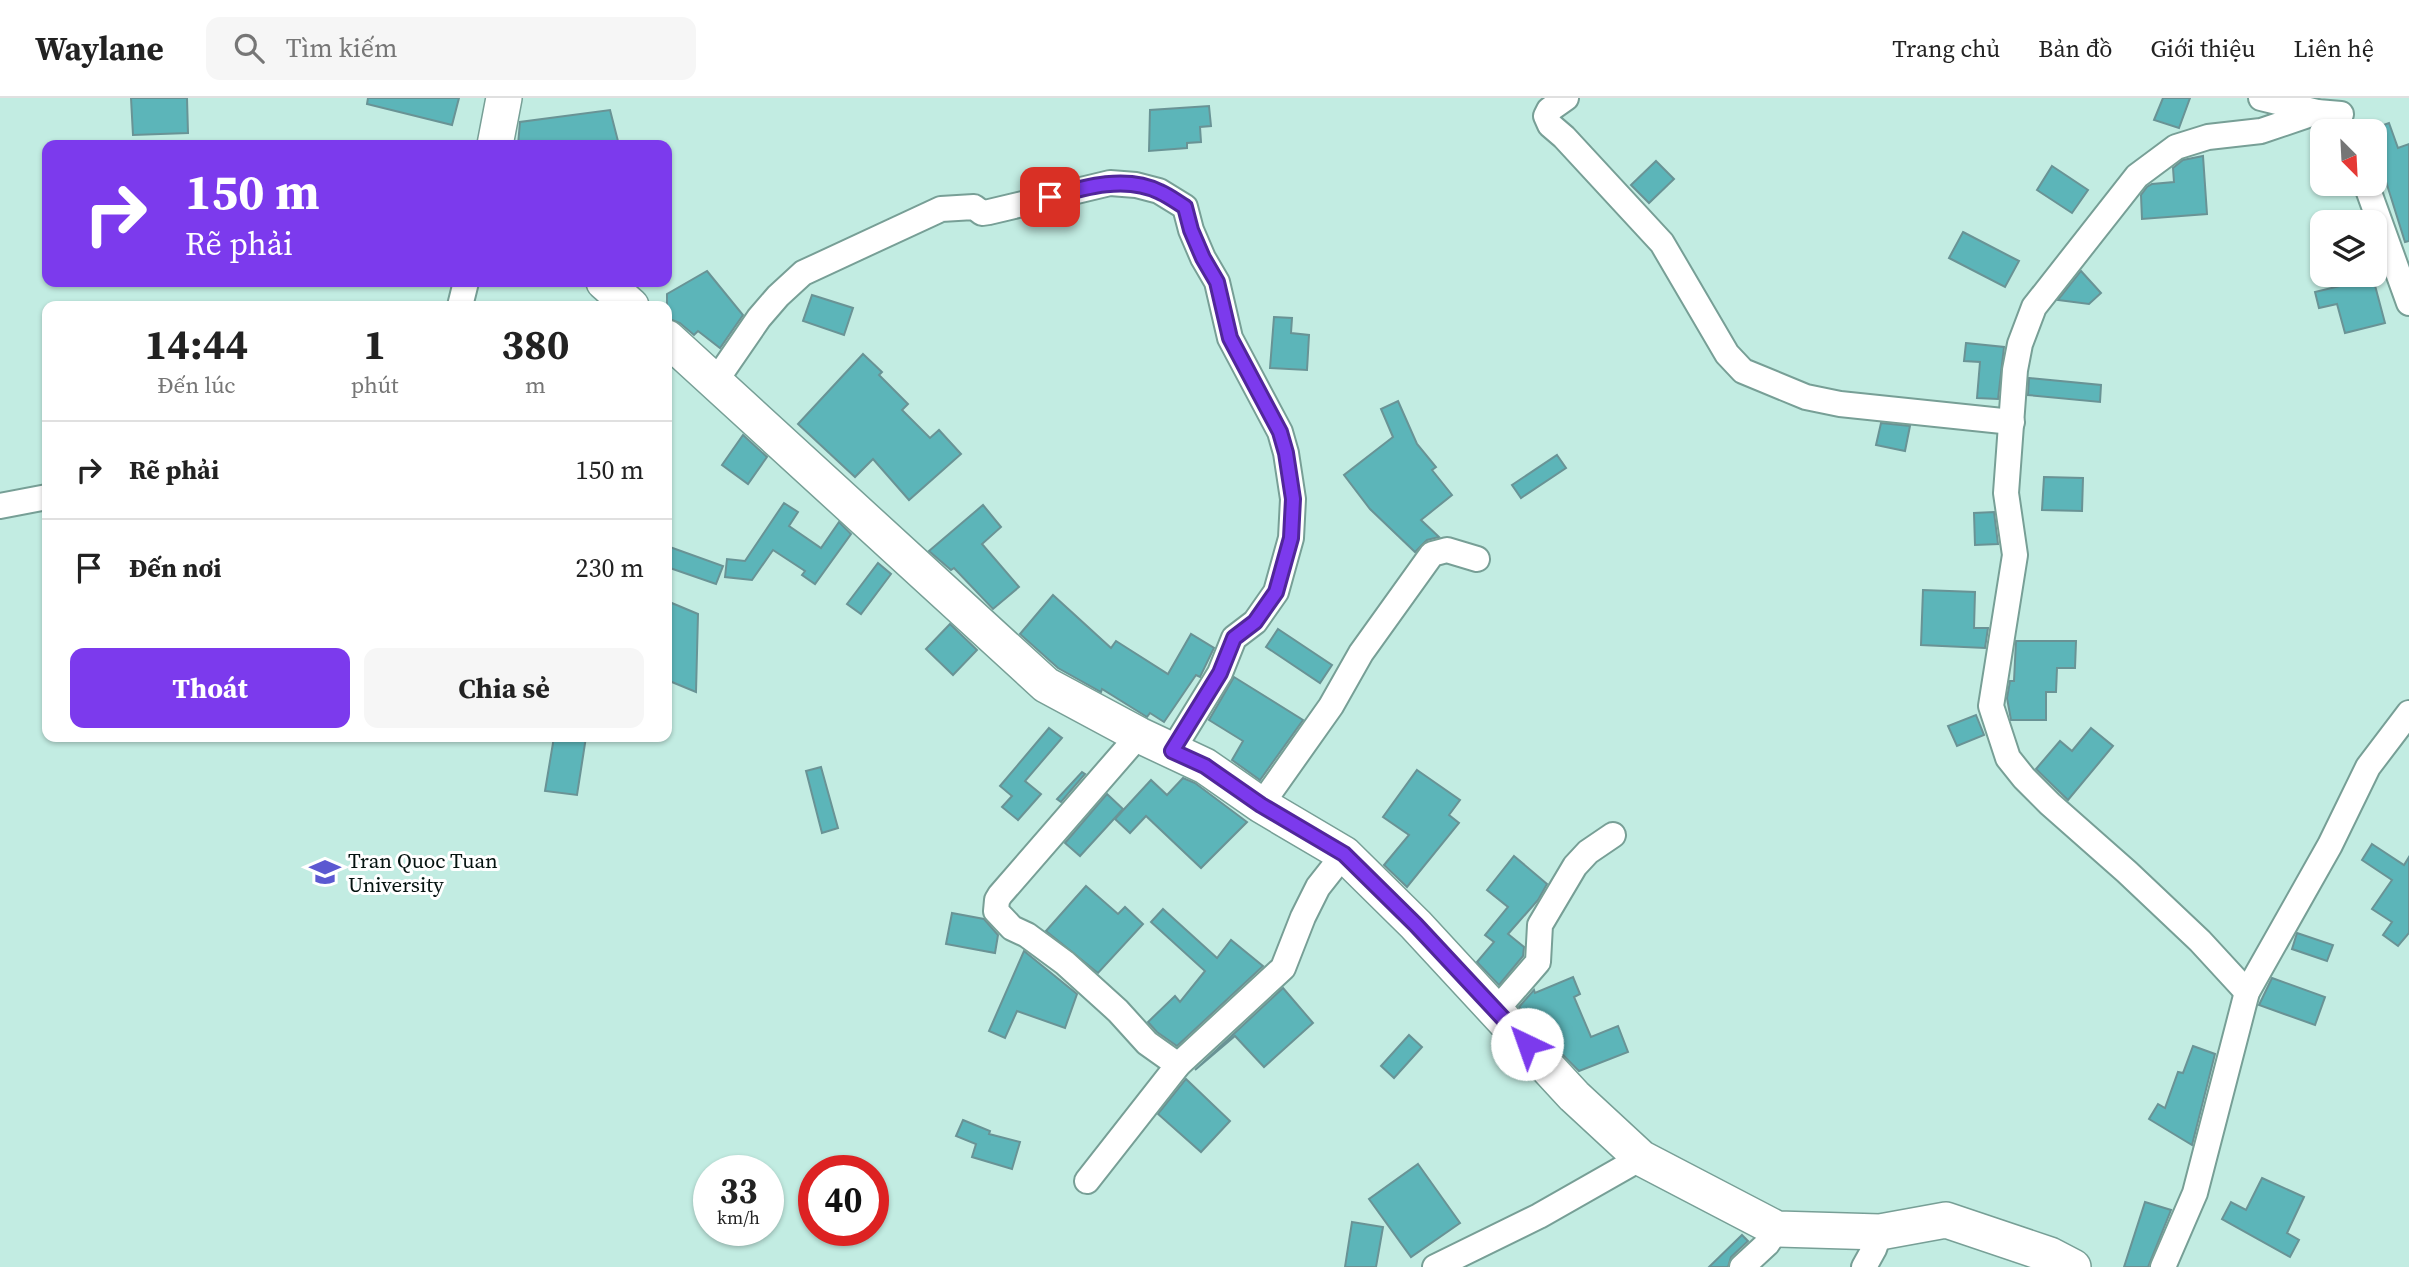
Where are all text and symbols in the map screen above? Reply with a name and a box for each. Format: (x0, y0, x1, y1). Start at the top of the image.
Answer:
search box (206, 17, 696, 80)
text: Waylane (35, 26, 164, 71)
icon: search (230, 29, 268, 67)
text: Tìm kiếm (286, 30, 397, 66)
text: Trang chủ (1892, 32, 2000, 65)
text: Bản đồ (2038, 32, 2112, 65)
text: Giới thiệu (2150, 32, 2256, 65)
text: Liên hệ (2294, 32, 2374, 65)
north arrow (2310, 119, 2387, 196)
map controls (2310, 119, 2387, 287)
text: 150 m (185, 158, 320, 225)
pin (1020, 167, 1080, 227)
icon: right (70, 168, 161, 259)
icon: arrive (1031, 178, 1069, 216)
button: layers (2310, 210, 2387, 287)
text: Rẽ phải (185, 222, 293, 266)
text: 14:44 (145, 315, 248, 373)
text: 1 (363, 315, 386, 373)
text: 380 (501, 315, 569, 373)
text: Đến lúc (157, 369, 236, 401)
text: phút (351, 369, 399, 401)
text: m (525, 369, 546, 401)
icon: right (70, 451, 108, 489)
text: Rẽ phải (129, 452, 219, 488)
text: 150 m (576, 452, 644, 488)
icon: arrive (70, 549, 108, 587)
text: Đến nơi (129, 550, 221, 586)
text: 230 m (576, 550, 644, 586)
button: Thoát (70, 648, 350, 728)
button: Chia sẻ (364, 648, 644, 728)
place label: Tran Quoc Tuan University (348, 846, 498, 899)
school or university icon: Tran Quoc Tuan University (308, 855, 342, 889)
position arrow (1490, 1007, 1564, 1081)
speed limit sign: 40 (798, 1155, 889, 1246)
text: 33 (720, 1167, 757, 1215)
text: km/h (717, 1205, 760, 1230)

